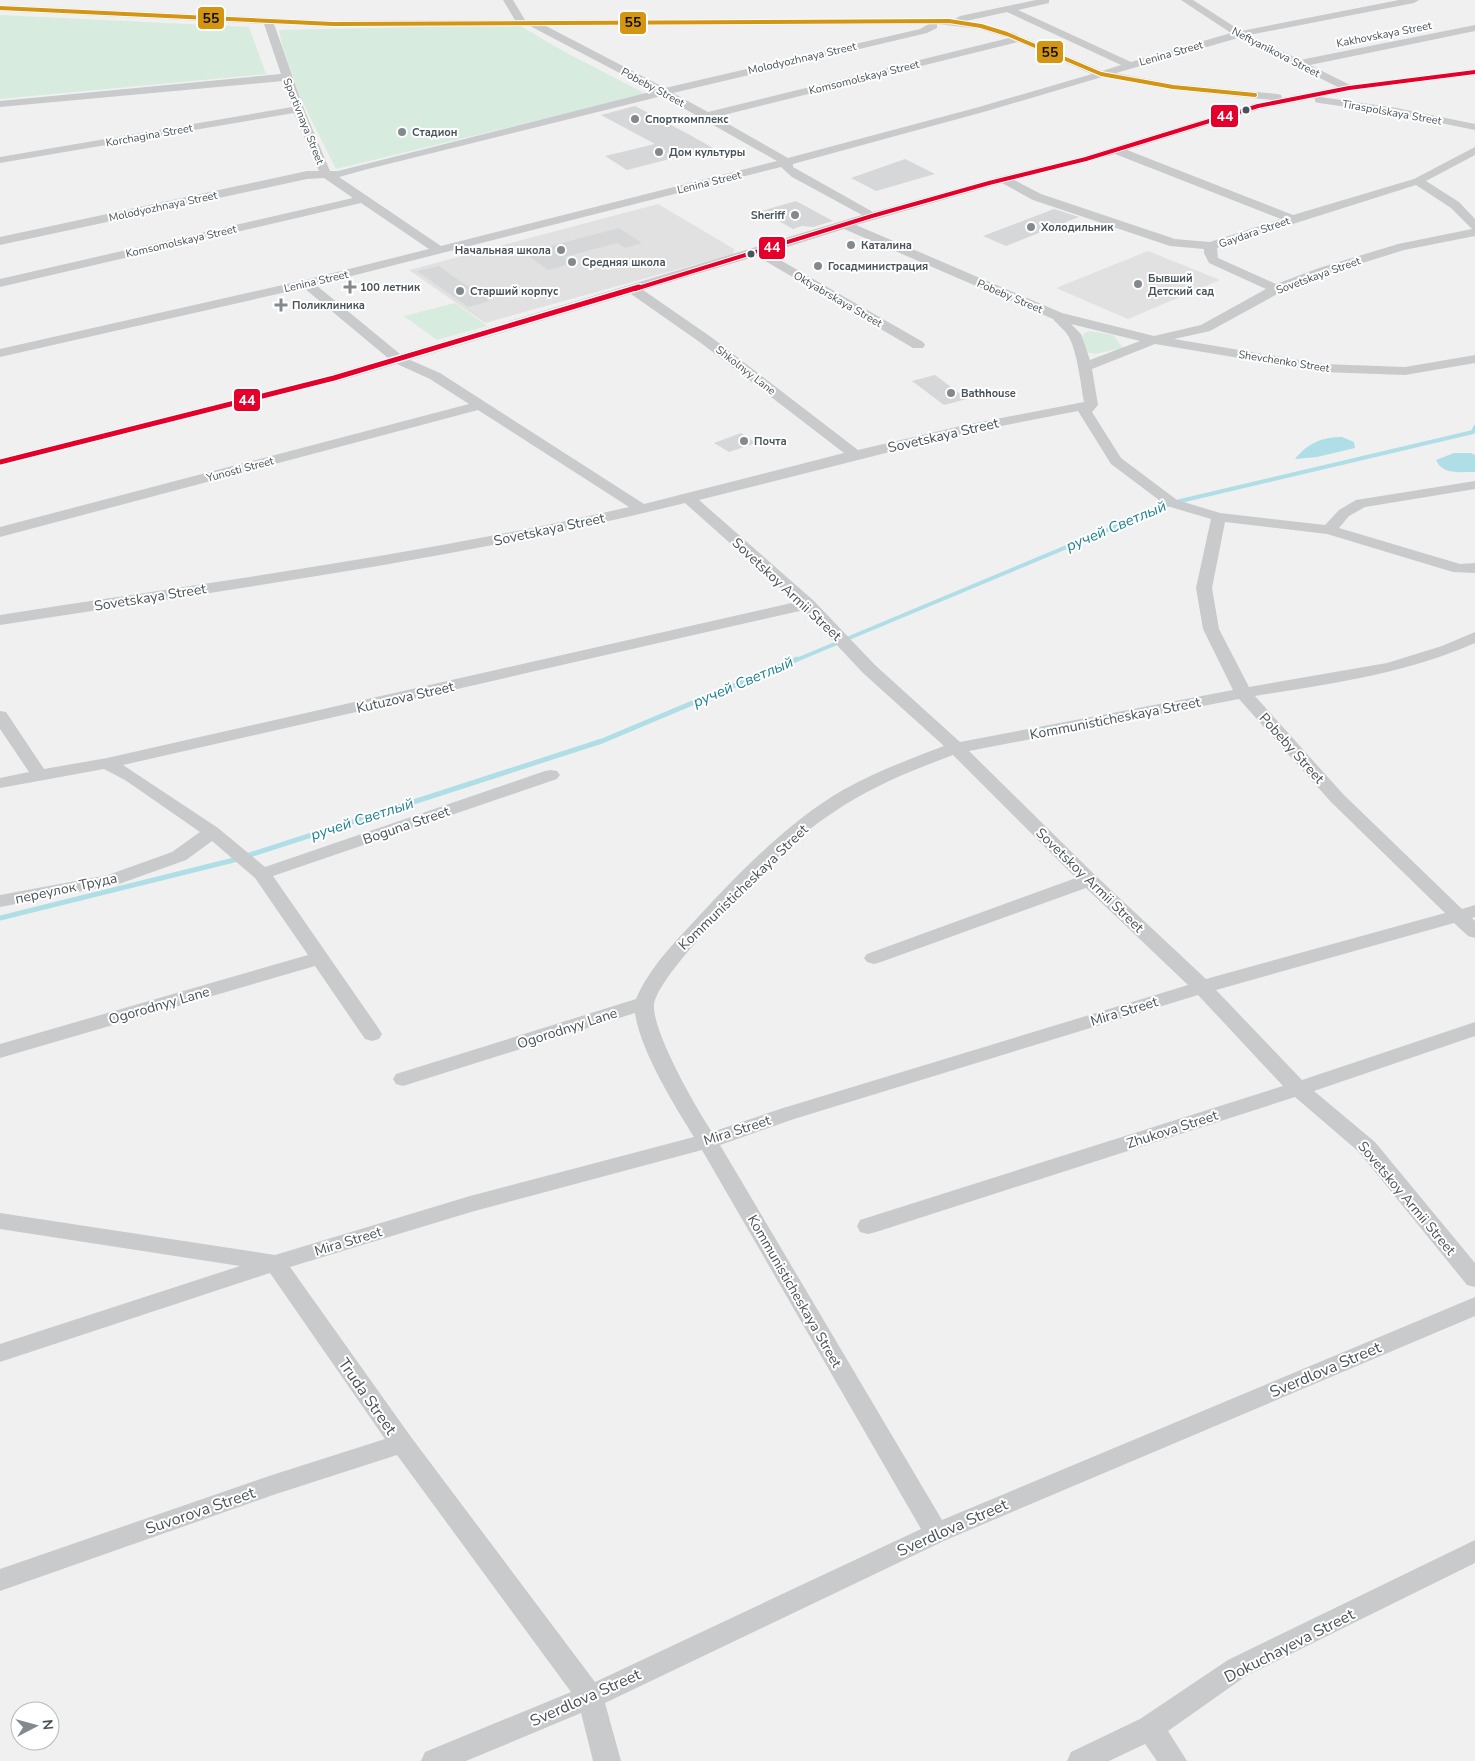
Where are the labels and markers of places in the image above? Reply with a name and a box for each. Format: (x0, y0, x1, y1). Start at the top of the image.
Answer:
unlabelled marker (1241, 105, 1251, 115)
place label: Спорткомплекс (645, 112, 729, 127)
marker: Спорткомплекс (629, 113, 641, 125)
place label: Стадион (412, 125, 457, 140)
marker: Стадион (396, 126, 408, 138)
place label: Дом культуры (669, 145, 745, 160)
marker: Дом культуры (653, 146, 665, 158)
place label: Sheriff (751, 208, 786, 223)
marker: Sheriff (789, 209, 801, 221)
place label: Холодильник (1040, 220, 1114, 235)
marker: Холодильник (1025, 221, 1037, 233)
place label: Каталина (861, 238, 912, 253)
marker: Каталина (845, 239, 857, 251)
place label: Начальная школа (455, 243, 551, 258)
marker: Начальная школа (555, 244, 567, 256)
unlabelled marker (746, 249, 756, 259)
place label: Средняя школа (582, 255, 666, 270)
marker: Средняя школа (566, 256, 578, 268)
place label: Госадминистрация (828, 259, 928, 274)
marker: Госадминистрация (812, 260, 824, 272)
place label: Бывший Детский сад (1148, 271, 1214, 299)
marker: Бывший Детский сад (1132, 278, 1144, 290)
place label: 100 летник (360, 280, 421, 295)
marker: 100 летник (344, 281, 356, 293)
place label: Старший корпус (470, 284, 559, 299)
marker: Старший корпус (454, 285, 466, 297)
marker: Поликлиника (274, 298, 288, 312)
place label: Поликлиника (292, 298, 365, 313)
place label: Bathhouse (961, 386, 1016, 401)
marker: Bathhouse (945, 387, 957, 399)
place label: Почта (754, 434, 787, 449)
marker: Почта (738, 435, 750, 447)

